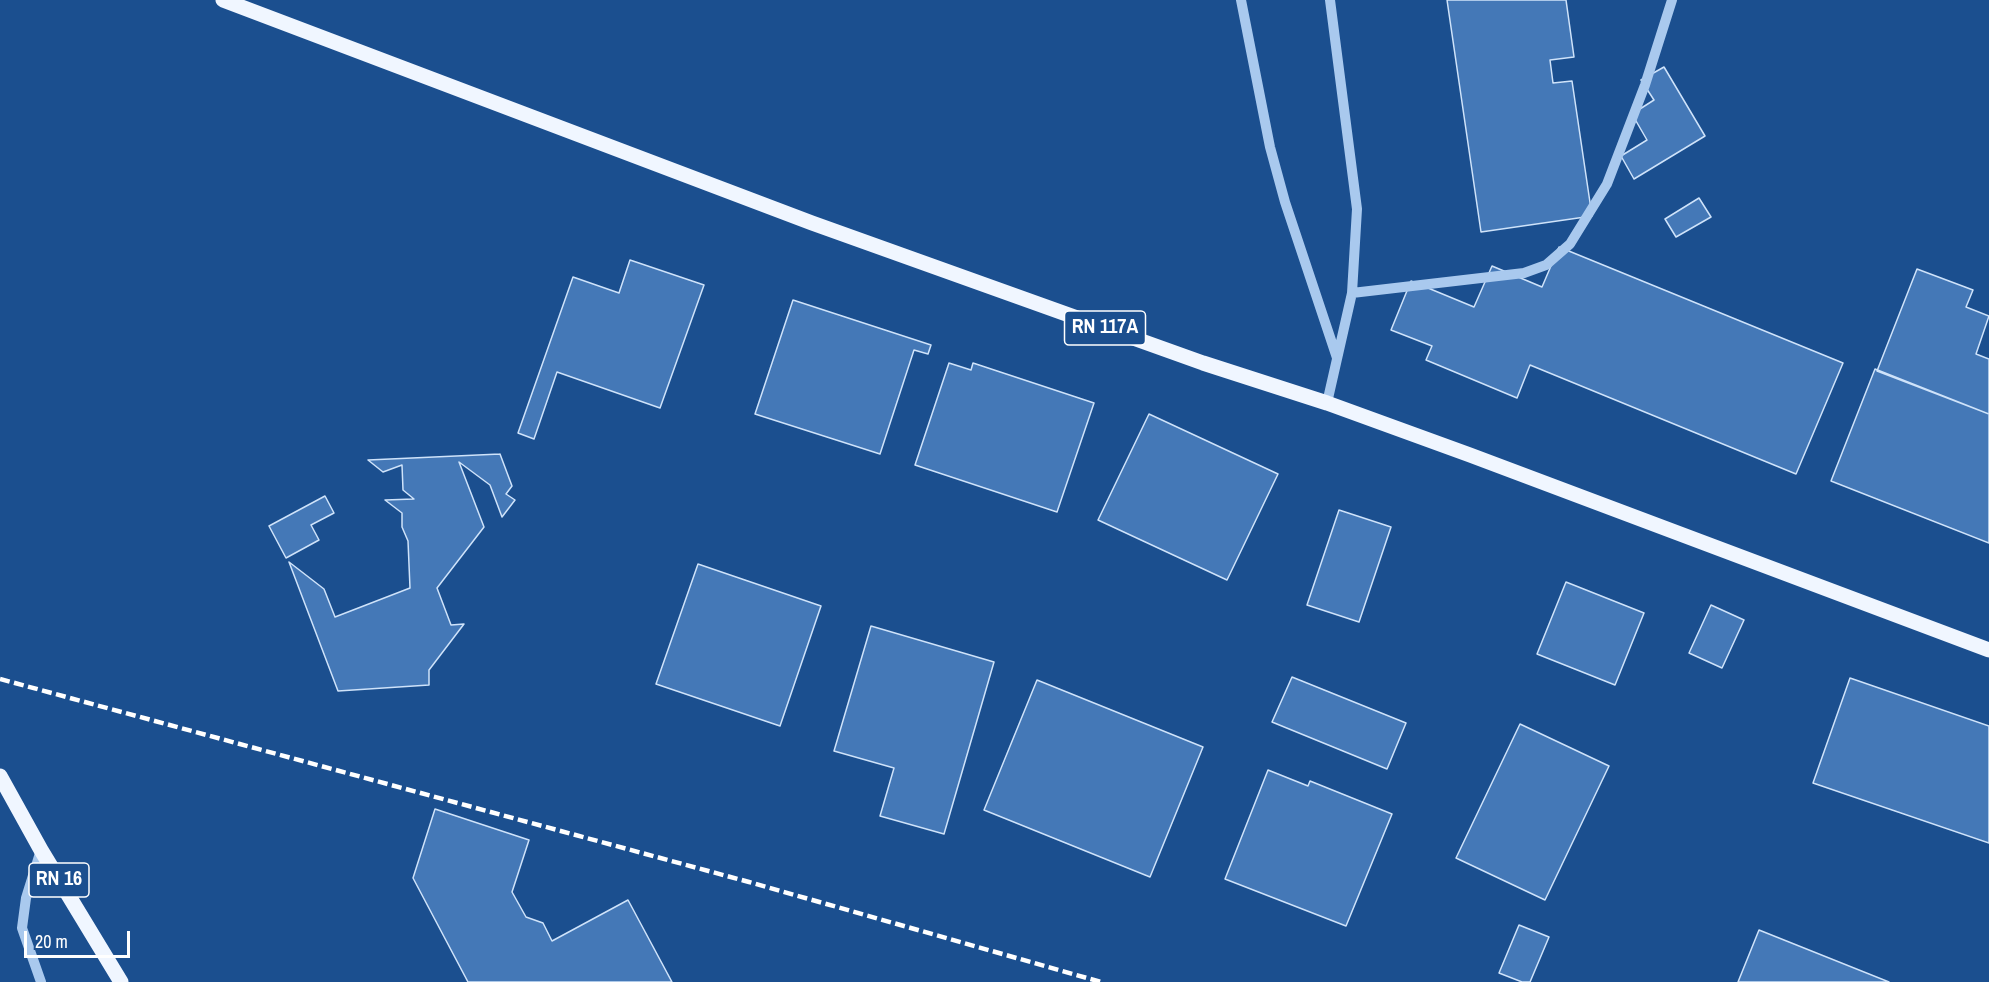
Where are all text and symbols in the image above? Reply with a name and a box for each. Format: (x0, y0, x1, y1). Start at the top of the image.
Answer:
road number: RN 117A (1064, 311, 1146, 345)
road number: RN 16 (29, 863, 89, 897)
scale bar (27, 919, 134, 957)
text: 20 m (35, 929, 68, 954)

